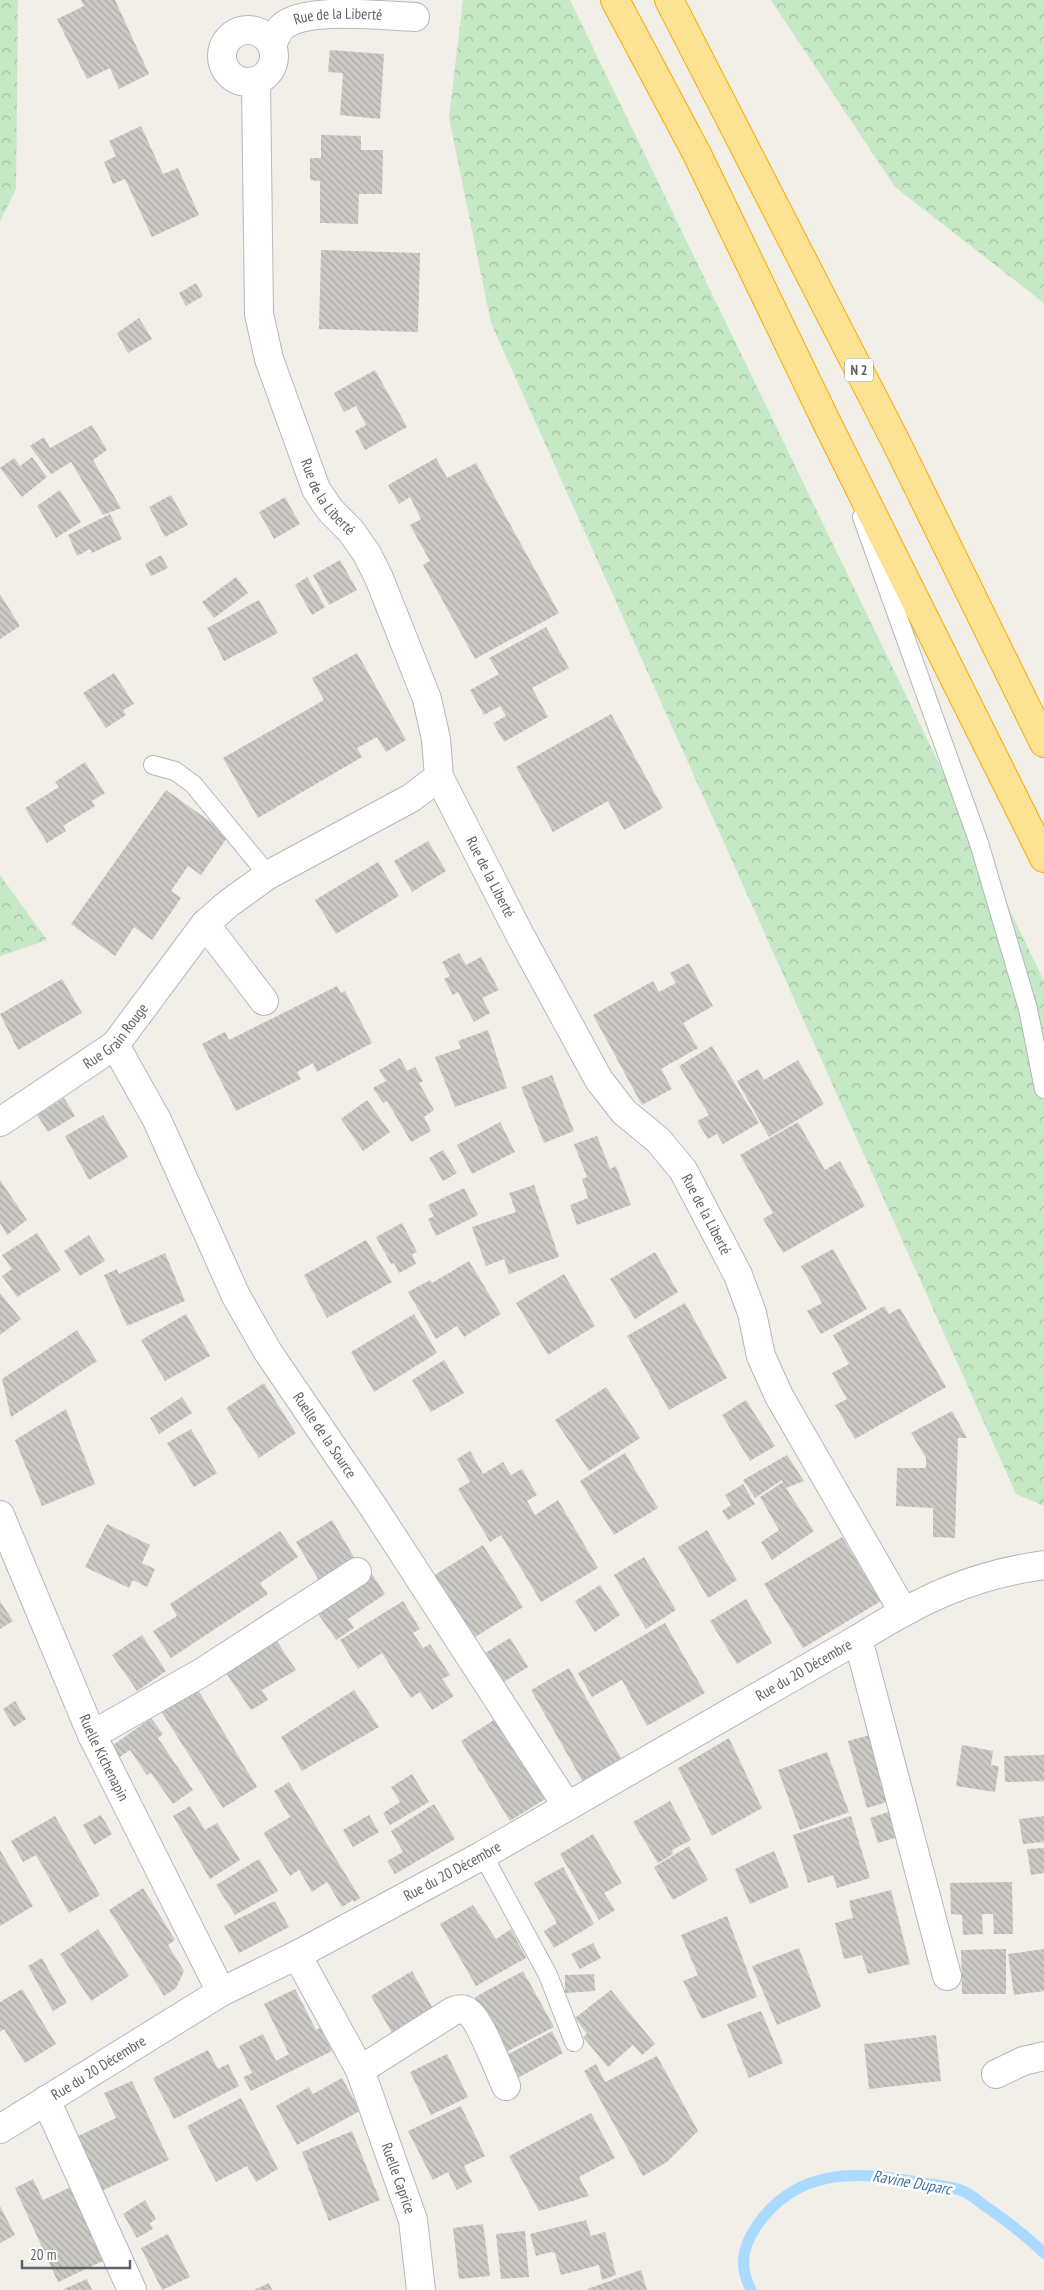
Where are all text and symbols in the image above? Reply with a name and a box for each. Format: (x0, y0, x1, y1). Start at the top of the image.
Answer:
street label: Rue de la Liberté (291, 4, 383, 29)
road number: N 2 (845, 358, 873, 382)
street label: Rue de la Liberté (297, 456, 360, 539)
street label: Rue de la Liberté (462, 833, 519, 921)
street label: Rue Grain Rouge (79, 999, 152, 1073)
street label: Rue de la Liberté (678, 1171, 736, 1258)
street label: Ruelle de la Source (289, 1388, 361, 1482)
street label: Rue du 20 Décembre (752, 1635, 855, 1705)
street label: Ruelle Kichenapin (75, 1711, 134, 1804)
street label: Rue du 20 Décembre (400, 1837, 504, 1905)
street label: Rue du 20 Décembre (47, 2031, 149, 2104)
street label: Ruelle Caprice (377, 2140, 420, 2216)
water label: Ravine Duparc (871, 2165, 955, 2199)
scale bar (22, 2238, 130, 2270)
text: 20 m (30, 2245, 56, 2264)

